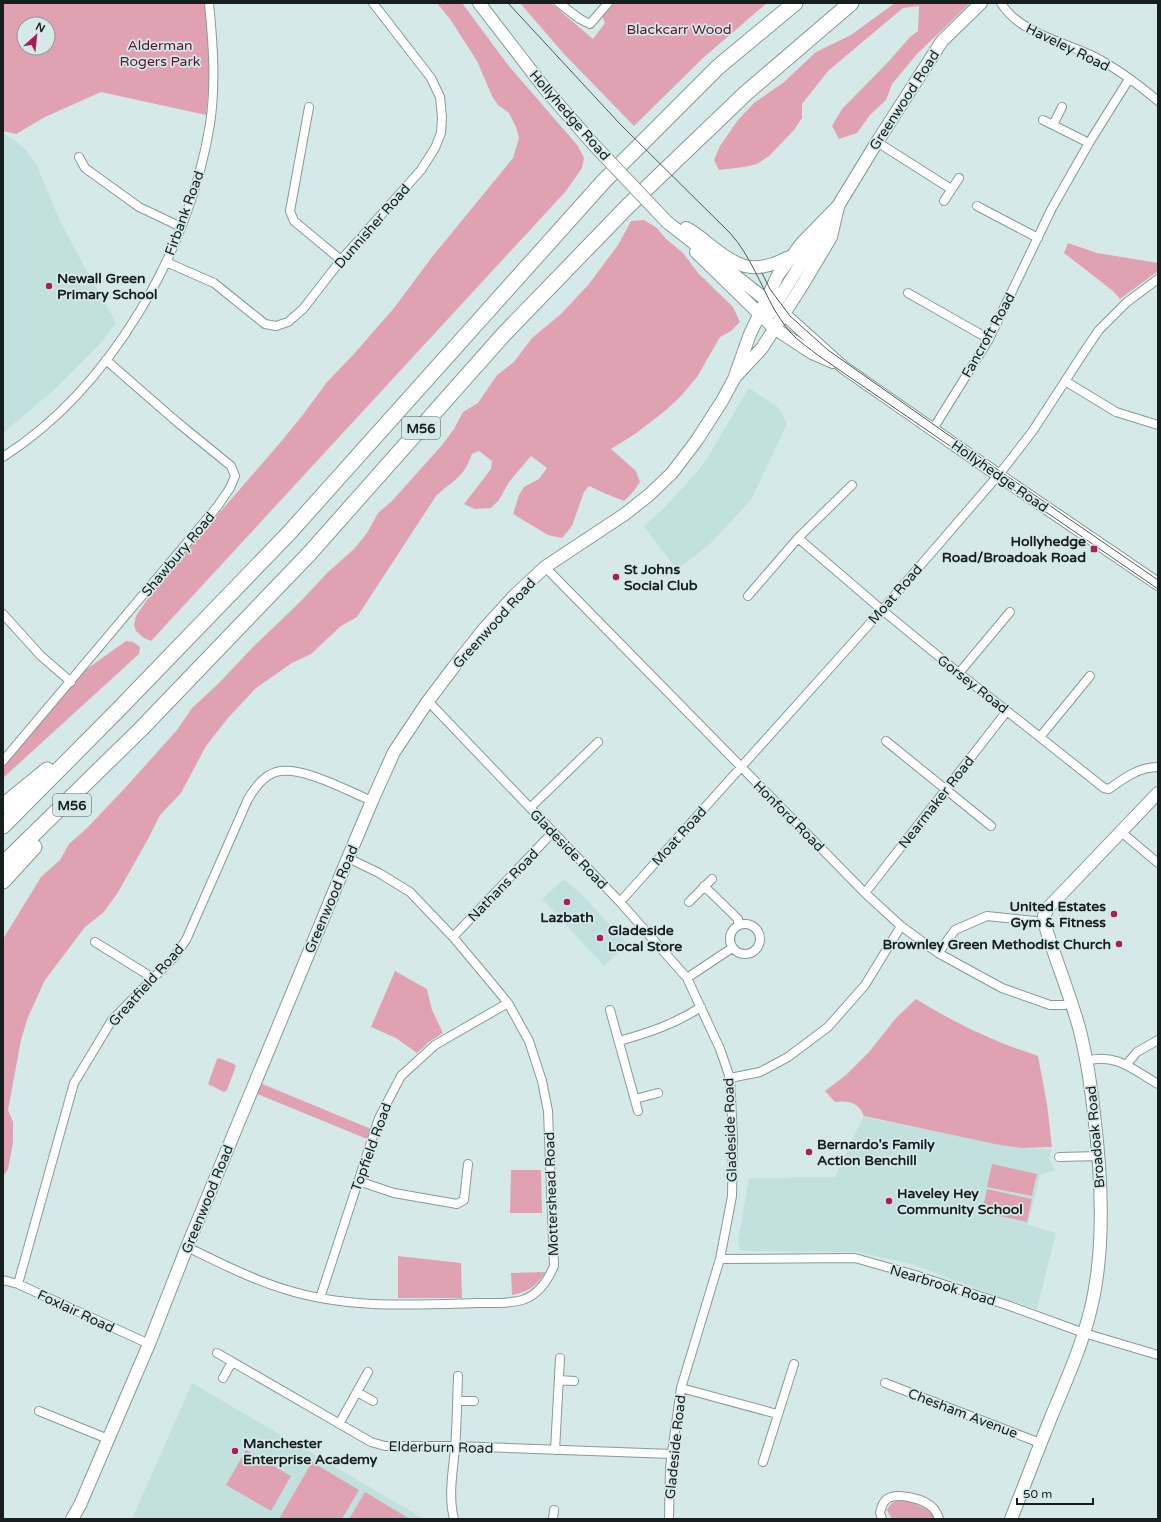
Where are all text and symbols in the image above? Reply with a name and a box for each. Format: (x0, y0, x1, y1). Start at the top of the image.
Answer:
north arrow (16, 16, 56, 56)
text: N (33, 20, 47, 35)
street label: Haveley Road (1023, 20, 1113, 75)
park label: Blackcarr Wood (627, 21, 732, 38)
park label: Alderman Rogers Park (120, 37, 201, 70)
street label: Greenwood Road (866, 47, 943, 153)
street label: Hollyhedge Road (526, 67, 614, 164)
street label: Firbank Road (161, 168, 208, 258)
street label: Dunnisher Road (331, 180, 414, 272)
place label: Newall Green Primary School (57, 270, 158, 303)
marker: Newall Green Primary School (44, 281, 54, 291)
street label: Fancroft Road (958, 290, 1019, 381)
road number: M56 (402, 417, 440, 439)
street label: Hollyhedge Road (948, 437, 1051, 516)
street label: Shawbury Road (138, 509, 219, 600)
place label: Hollyhedge Road/Broadoak Road (942, 533, 1086, 566)
marker: Hollyhedge Road/Broadoak Road (1089, 544, 1099, 554)
place label: St Johns Social Club (624, 561, 698, 594)
street label: Moat Road (865, 561, 926, 628)
marker: St Johns Social Club (611, 572, 621, 582)
street label: Greenwood Road (449, 575, 539, 672)
street label: Gorsey Road (934, 651, 1012, 717)
street label: Nearmaker Road (895, 753, 978, 852)
street label: Honford Road (750, 777, 828, 855)
road number: M56 (53, 794, 91, 816)
street label: Moat Road (648, 803, 710, 869)
street label: Gladeside Road (526, 806, 611, 893)
street label: Greenwood Road (301, 843, 362, 956)
street label: Nathans Road (464, 845, 542, 925)
marker: Lazbath (562, 897, 572, 907)
place label: United Estates Gym & Fitness (1010, 898, 1106, 931)
place label: Lazbath (540, 909, 594, 926)
marker: United Estates Gym & Fitness (1109, 909, 1119, 919)
place label: Gladeside Local Store (608, 922, 682, 955)
marker: Gladeside Local Store (595, 933, 605, 943)
place label: Brownley Green Methodist Church (882, 936, 1111, 953)
marker: Brownley Green Methodist Church (1114, 939, 1124, 949)
street label: Greatfield Road (105, 941, 188, 1030)
street label: Gladeside Road (720, 1077, 741, 1182)
street label: Broadoak Road (1083, 1085, 1108, 1189)
street label: Topfield Road (348, 1101, 395, 1194)
street label: Mottershead Road (541, 1132, 562, 1256)
place label: Bernardo's Family Action Benchill (817, 1136, 935, 1169)
street label: Greenwood Road (178, 1142, 237, 1256)
marker: Bernardo's Family Action Benchill (804, 1147, 814, 1157)
place label: Haveley Hey Community School (897, 1185, 1023, 1218)
marker: Haveley Hey Community School (884, 1196, 894, 1206)
street label: Nearbrook Road (888, 1261, 998, 1310)
street label: Foxlair Road (35, 1286, 117, 1337)
street label: Chesham Avenue (906, 1385, 1020, 1442)
street label: Gladeside Road (662, 1394, 689, 1500)
place label: Manchester Enterprise Academy (243, 1435, 378, 1468)
street label: Elderburn Road (389, 1438, 493, 1457)
marker: Manchester Enterprise Academy (230, 1446, 240, 1456)
scale bar (1017, 1480, 1093, 1506)
text: 50 m (1023, 1487, 1052, 1501)

